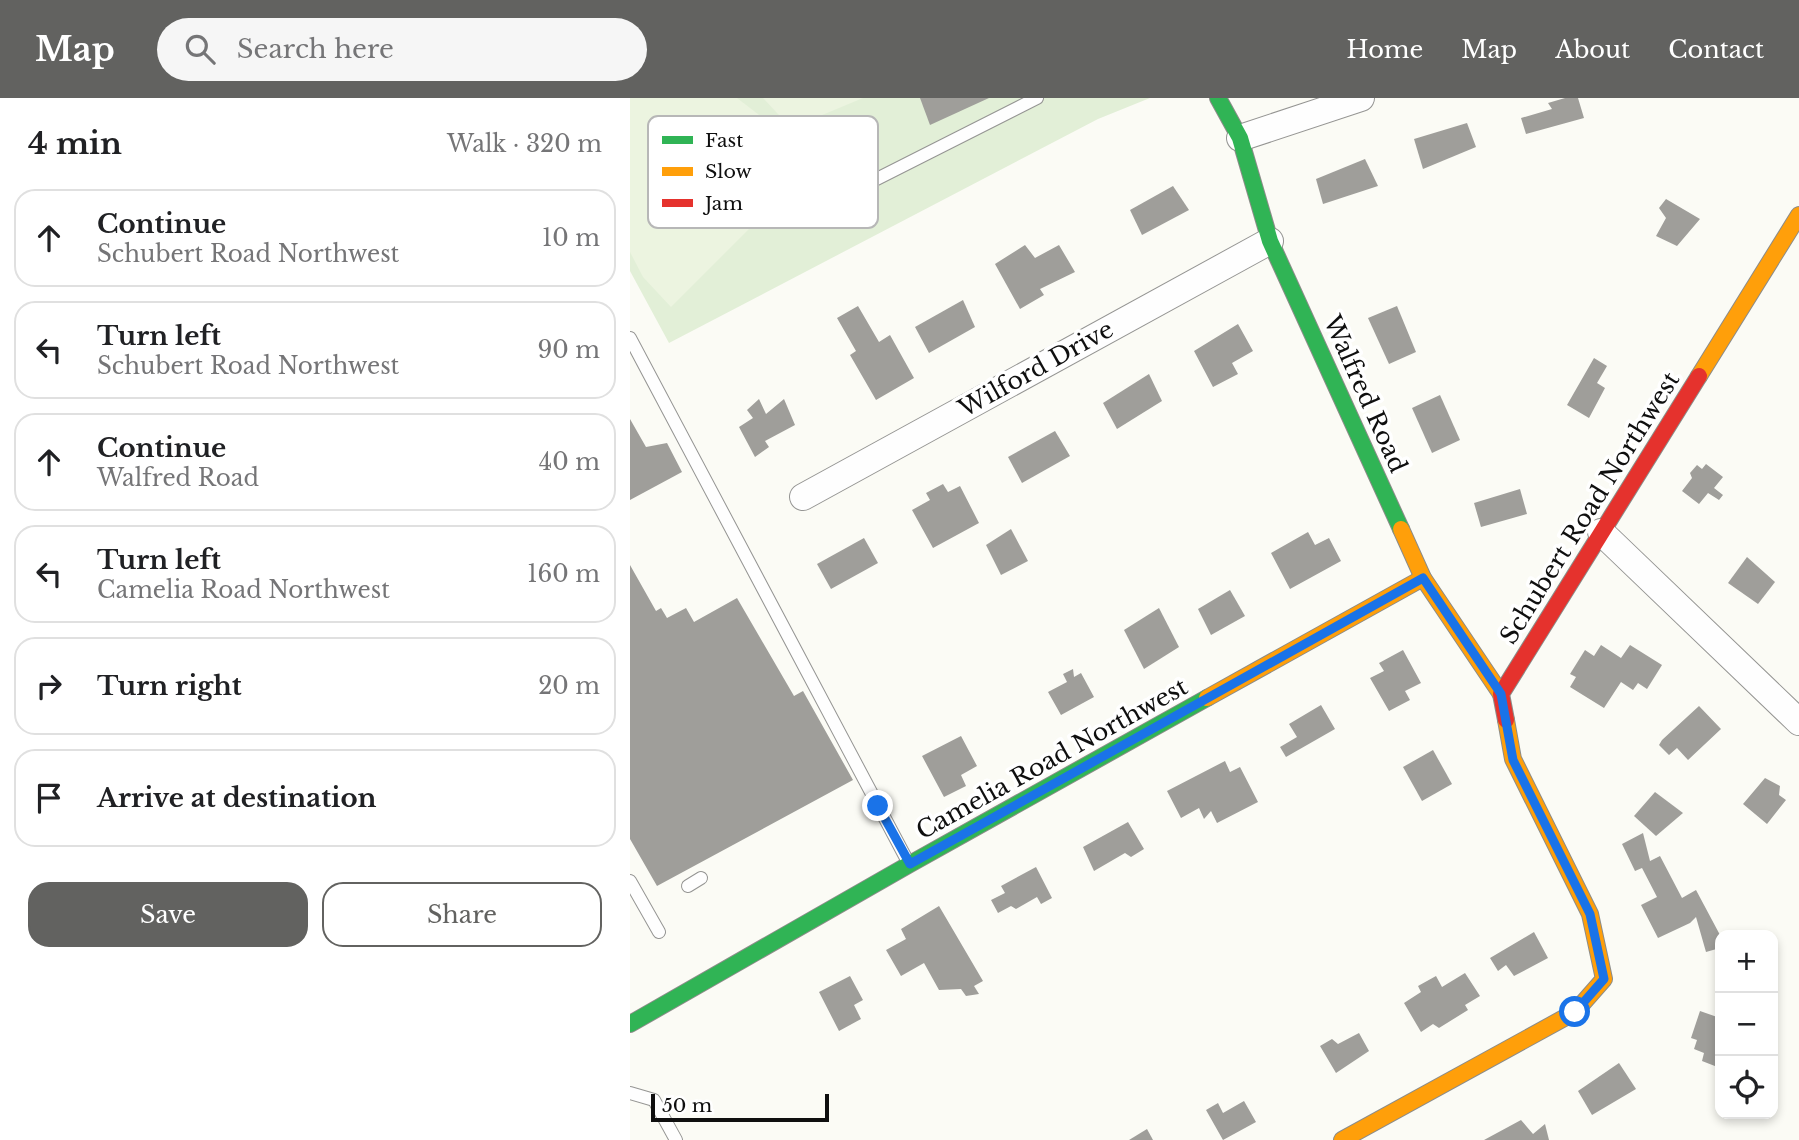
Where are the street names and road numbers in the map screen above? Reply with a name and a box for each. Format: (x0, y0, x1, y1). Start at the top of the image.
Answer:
street label: Walfred Road (1317, 310, 1413, 477)
street label: Wilford Drive (953, 314, 1118, 423)
street label: Schubert Road Northwest (1494, 366, 1685, 649)
street label: Camelia Road Northwest (911, 672, 1192, 845)

